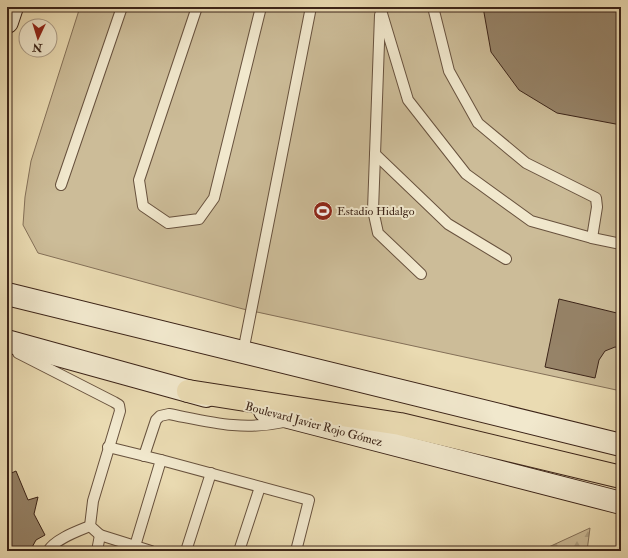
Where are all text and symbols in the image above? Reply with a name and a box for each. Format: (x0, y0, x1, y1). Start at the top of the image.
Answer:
north arrow (18, 18, 58, 58)
text: N (31, 41, 44, 54)
sports icon: Estadio Hidalgo (312, 200, 334, 222)
place label: Estadio Hidalgo (337, 204, 415, 219)
street label: Boulevard Javier Rojo Gómez (243, 399, 384, 450)

